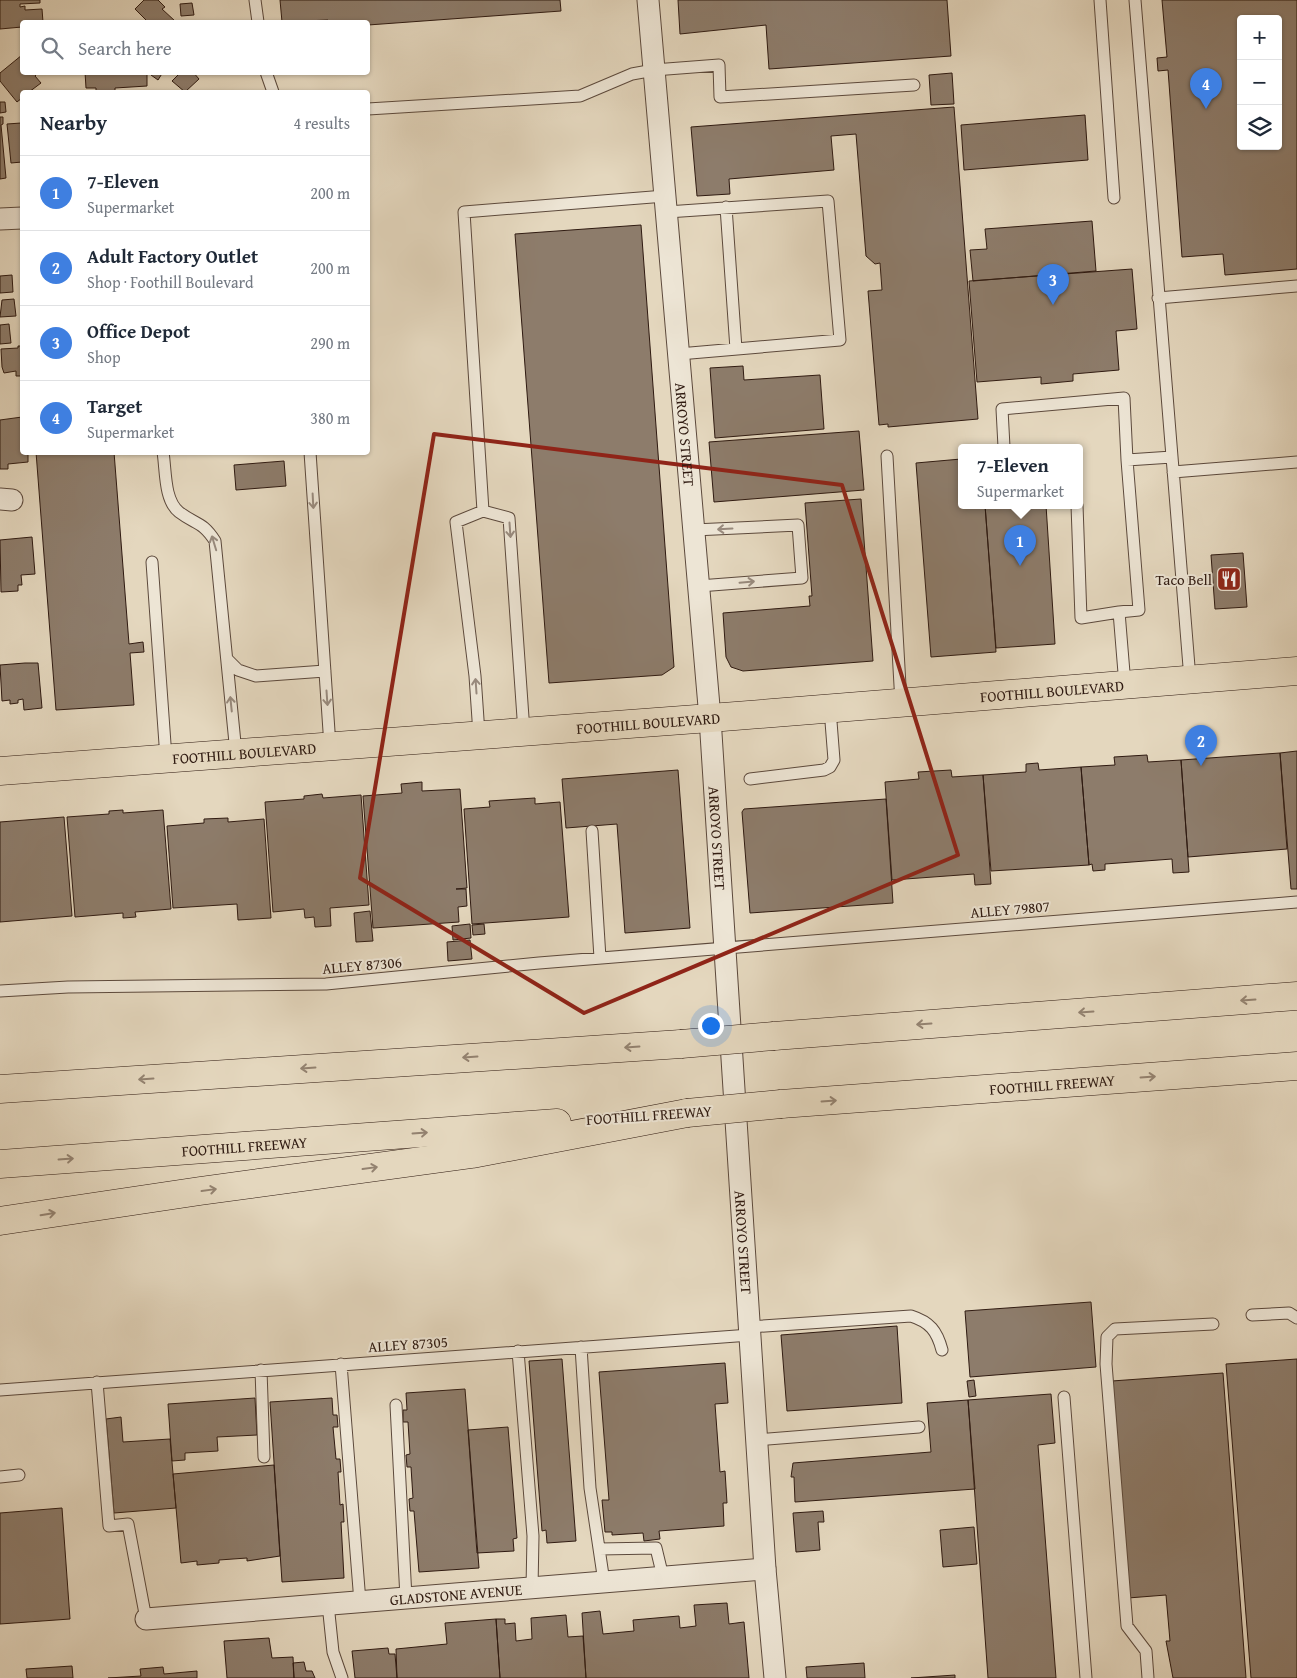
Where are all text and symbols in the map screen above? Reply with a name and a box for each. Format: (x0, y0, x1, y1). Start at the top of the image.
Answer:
map controls (1237, 15, 1282, 150)
button: + (1237, 15, 1282, 60)
search box (20, 20, 370, 75)
icon: search (38, 34, 66, 62)
text: Search here (78, 34, 172, 62)
button: − (1237, 60, 1282, 105)
pin: 4 (1190, 68, 1222, 109)
button: layers (1237, 105, 1282, 150)
text: Nearby (40, 107, 107, 138)
text: 4 results (293, 111, 350, 135)
text: 7-Eleven (87, 167, 159, 195)
text: 1 (52, 181, 60, 205)
text: 200 m (310, 181, 350, 205)
text: Supermarket (87, 195, 174, 219)
text: Adult Factory Outlet (87, 242, 258, 270)
text: 2 (52, 256, 60, 280)
text: 200 m (310, 256, 350, 280)
pin: 3 (1037, 264, 1069, 305)
text: Shop · Foothill Boulevard (87, 270, 254, 294)
text: Office Depot (87, 317, 190, 345)
text: 3 (52, 331, 60, 355)
text: 290 m (310, 331, 350, 355)
text: Shop (87, 345, 121, 369)
street label: ARROYO STREET (671, 382, 700, 488)
text: Target (87, 392, 142, 420)
text: 4 (52, 406, 60, 430)
text: 380 m (310, 406, 350, 430)
text: Supermarket (87, 420, 174, 444)
popup (958, 444, 1083, 509)
text: 7-Eleven (977, 451, 1049, 479)
text: Supermarket (977, 479, 1064, 503)
one-way arrow (309, 493, 318, 509)
one-way arrow (505, 521, 514, 537)
one-way arrow (717, 524, 733, 533)
pin: 1 (1004, 525, 1036, 566)
one-way arrow (208, 535, 218, 551)
restaurant icon: Taco Bell (1216, 566, 1242, 592)
place label: Taco Bell (1156, 569, 1212, 590)
one-way arrow (739, 577, 755, 587)
street label: FOOTHILL BOULEVARD (979, 674, 1125, 707)
one-way arrow (471, 678, 480, 694)
one-way arrow (322, 690, 331, 706)
one-way arrow (226, 697, 236, 713)
street label: FOOTHILL BOULEVARD (576, 707, 721, 738)
pin: 2 (1185, 725, 1217, 766)
street label: FOOTHILL BOULEVARD (172, 737, 317, 769)
street label: ARROYO STREET (704, 786, 732, 891)
street label: ALLEY 79807 (969, 895, 1051, 923)
street label: ALLEY 87306 (321, 951, 403, 979)
one-way arrow (1241, 995, 1257, 1005)
one-way arrow (1079, 1008, 1095, 1017)
your location (698, 1013, 724, 1039)
one-way arrow (917, 1020, 933, 1029)
one-way arrow (624, 1042, 640, 1051)
one-way arrow (462, 1053, 478, 1062)
one-way arrow (300, 1063, 316, 1073)
street label: FOOTHILL FREEWAY (989, 1069, 1116, 1099)
one-way arrow (1140, 1072, 1156, 1081)
one-way arrow (138, 1074, 154, 1083)
one-way arrow (821, 1096, 837, 1105)
street label: FOOTHILL FREEWAY (585, 1100, 713, 1130)
one-way arrow (412, 1128, 428, 1137)
street label: FOOTHILL FREEWAY (181, 1131, 308, 1161)
one-way arrow (58, 1154, 74, 1163)
one-way arrow (362, 1163, 378, 1173)
one-way arrow (201, 1185, 217, 1195)
street label: ARROYO STREET (730, 1190, 758, 1295)
one-way arrow (40, 1209, 56, 1219)
street label: ALLEY 87305 (367, 1331, 449, 1357)
street label: GLADSTONE AVENUE (389, 1578, 523, 1610)

